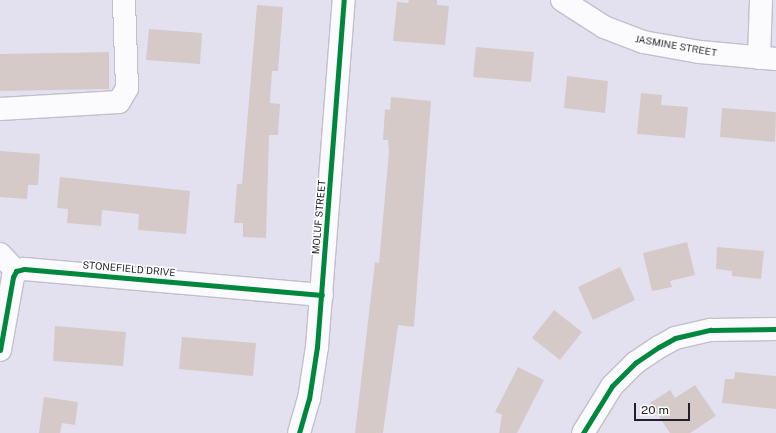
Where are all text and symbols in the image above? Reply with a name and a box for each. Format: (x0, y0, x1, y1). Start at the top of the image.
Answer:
street label: JASMINE STREET (634, 33, 718, 59)
street label: MOLUF STREET (310, 179, 328, 255)
street label: STONEFIELD DRIVE (82, 259, 176, 279)
scale bar (636, 395, 692, 421)
text: 20 m (641, 403, 669, 417)

